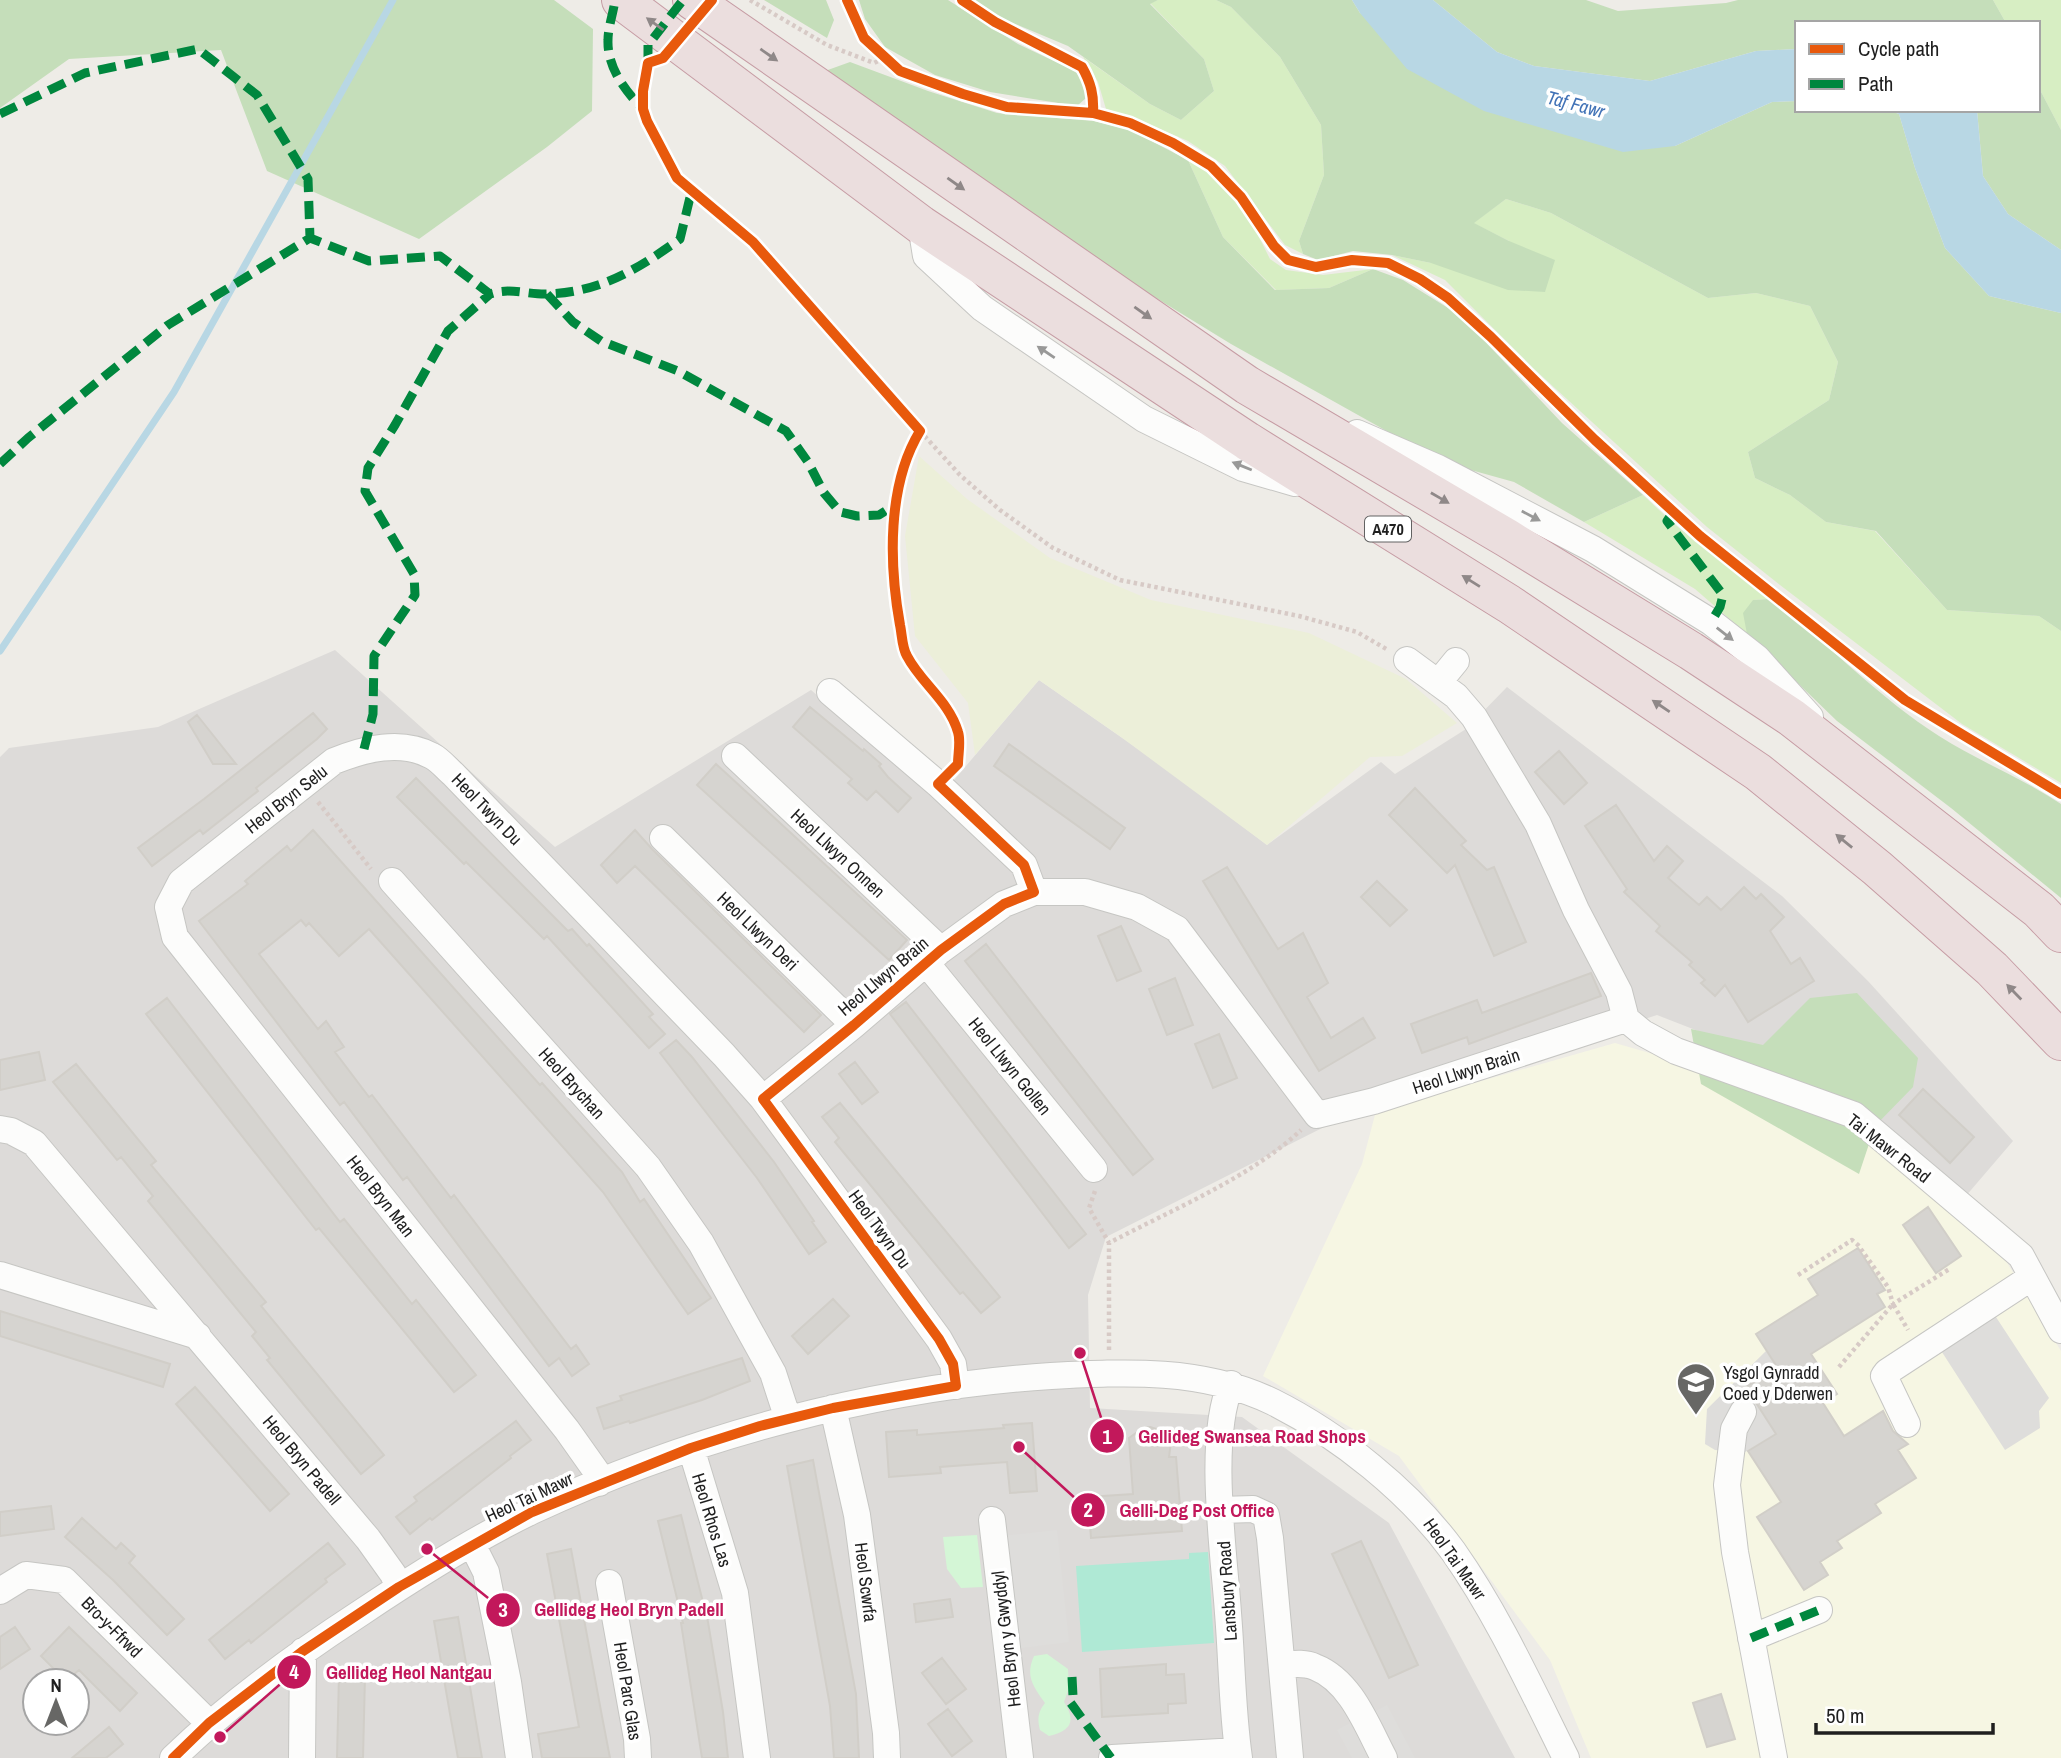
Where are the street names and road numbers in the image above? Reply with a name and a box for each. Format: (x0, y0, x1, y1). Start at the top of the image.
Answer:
road number: A470 (1365, 516, 1411, 542)
street label: Heol Bryn Selu (240, 759, 332, 839)
street label: Heol Twyn Du (446, 767, 528, 851)
street label: Heol Llwyn Onnen (785, 803, 891, 903)
street label: Heol Llwyn Deri (712, 886, 804, 976)
street label: Heol Llwyn Brain (832, 931, 934, 1021)
street label: Heol Llwyn Gollen (963, 1012, 1057, 1120)
street label: Heol Brychan (533, 1042, 611, 1124)
street label: Heol Llwyn Brain (1409, 1042, 1523, 1100)
street label: Tai Mawr Road (1842, 1108, 1936, 1188)
street label: Heol Bryn Man (341, 1150, 421, 1242)
street label: Heol Twyn Du (843, 1185, 917, 1273)
street label: Heol Bryn Padell (257, 1410, 347, 1510)
street label: Heol Tai Mawr (481, 1466, 577, 1528)
street label: Heol Rhos Las (686, 1470, 738, 1570)
street label: Heol Tai Mawr (1418, 1513, 1492, 1605)
street label: Lansbury Road (1211, 1540, 1243, 1642)
street label: Heol Scwrfa (849, 1541, 883, 1623)
street label: Heol Bryn y Gwyddyl (985, 1569, 1027, 1709)
street label: Bro-y-Ffrwd (76, 1591, 148, 1663)
street label: Heol Parc Glas (608, 1640, 648, 1742)

